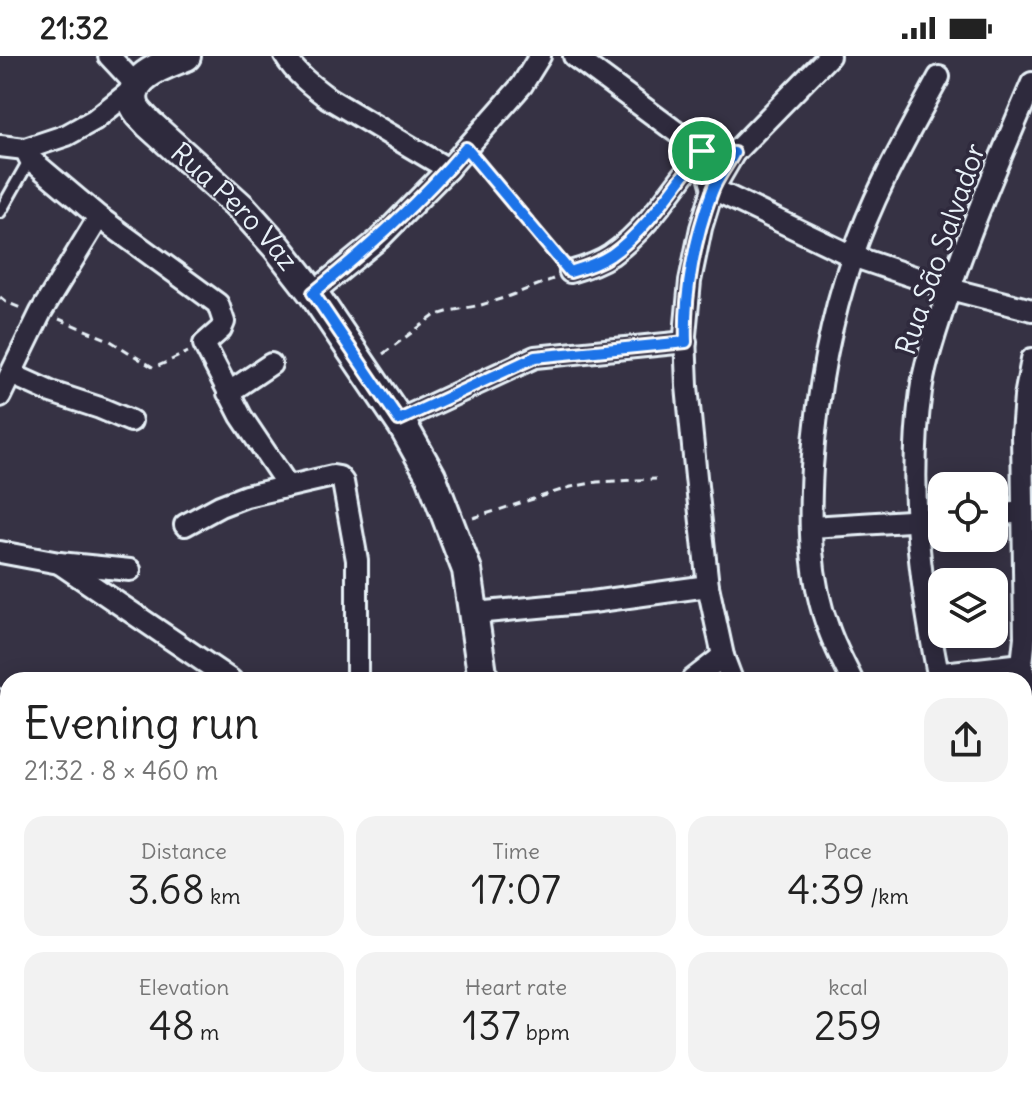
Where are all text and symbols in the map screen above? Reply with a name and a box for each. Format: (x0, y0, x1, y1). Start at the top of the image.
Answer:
text: 21:32 (40, 9, 109, 47)
pin (668, 117, 736, 185)
icon: arrive (680, 129, 724, 173)
street label: Rua Pero Vaz (163, 135, 306, 278)
street label: Rua São Salvador (887, 139, 993, 359)
map controls (928, 472, 1008, 648)
button: locate (928, 472, 1008, 552)
button: layers (928, 568, 1008, 648)
text: Evening run (24, 696, 259, 751)
button: share (924, 698, 1008, 782)
text: 21:32 · 8 × 460 m (24, 754, 218, 787)
text: Distance (141, 837, 227, 865)
text: Time (492, 837, 540, 865)
text: Pace (824, 837, 872, 865)
text: 3.68 (128, 865, 205, 915)
text: 17:07 (471, 865, 561, 915)
text: 4:39 (787, 865, 865, 915)
text: km (205, 882, 240, 910)
text: /km (865, 882, 909, 910)
text: Elevation (139, 973, 229, 1001)
text: Heart rate (465, 973, 567, 1001)
text: kcal (828, 973, 868, 1001)
text: 48 (149, 1001, 195, 1051)
text: 137 (462, 1001, 520, 1051)
text: 259 (814, 1001, 882, 1051)
text: m (195, 1018, 219, 1046)
text: bpm (520, 1018, 570, 1046)

